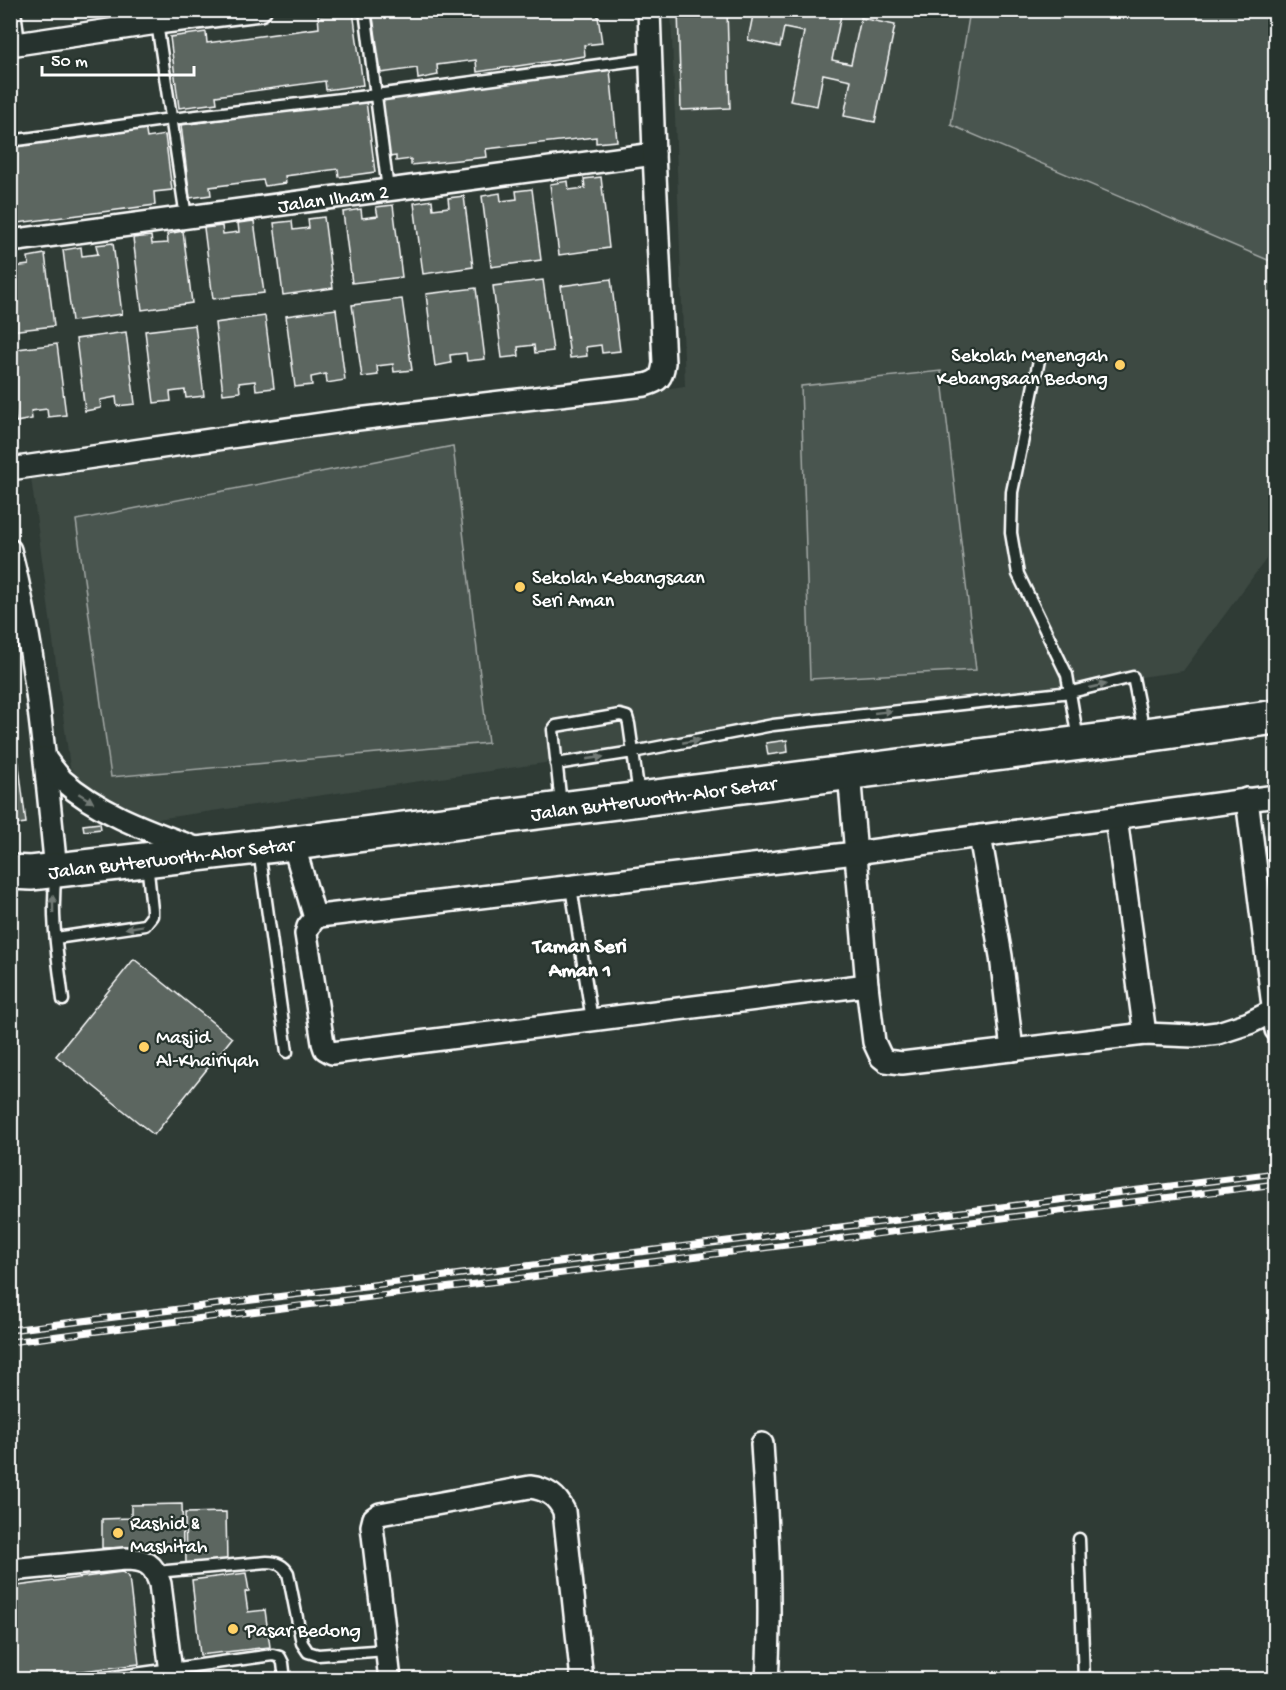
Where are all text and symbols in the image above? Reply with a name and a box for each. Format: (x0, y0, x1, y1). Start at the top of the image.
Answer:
scale bar (42, 39, 194, 77)
text: 50 m (51, 52, 88, 73)
street label: Jalan Ilham 2 (277, 182, 390, 220)
place label: Sekolah Menengah Kebangsaan Bedong (937, 346, 1108, 392)
marker: Sekolah Menengah Kebangsaan Bedong (1113, 358, 1127, 372)
place label: Sekolah Kebangsaan Seri Aman (532, 568, 705, 614)
marker: Sekolah Kebangsaan Seri Aman (513, 580, 527, 594)
one-way arrow (1088, 680, 1107, 690)
one-way arrow (874, 708, 893, 717)
one-way arrow (681, 736, 700, 745)
one-way arrow (585, 754, 604, 763)
street label: Jalan Butterworth-Alor Setar (530, 774, 780, 828)
one-way arrow (78, 792, 94, 803)
street label: Jalan Butterworth-Alor Setar (47, 835, 298, 886)
one-way arrow (49, 895, 58, 914)
one-way arrow (124, 923, 143, 932)
district label: Taman Seri Aman 1 (531, 936, 627, 985)
place label: Masjid Al-Khairiyah (156, 1028, 259, 1074)
marker: Masjid Al-Khairiyah (137, 1040, 151, 1054)
place label: Rashid & Mashitah (130, 1514, 208, 1560)
marker: Rashid & Mashitah (111, 1526, 125, 1540)
place label: Pasar Bedong (244, 1621, 361, 1644)
marker: Pasar Bedong (226, 1622, 240, 1636)

